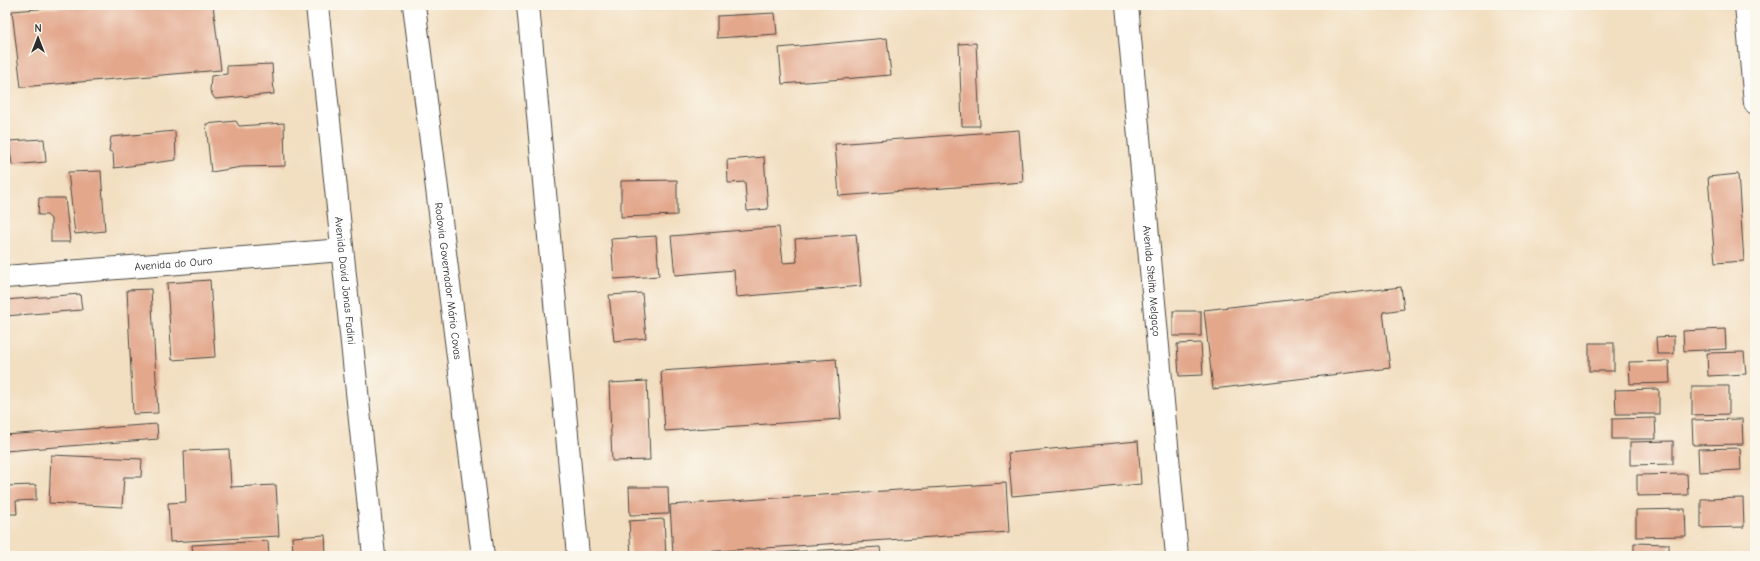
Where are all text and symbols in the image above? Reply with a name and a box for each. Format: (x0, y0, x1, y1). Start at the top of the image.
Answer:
north arrow (18, 18, 58, 58)
text: N (34, 22, 42, 35)
street label: Rodovia Governador Mário Covas (432, 202, 465, 361)
street label: Avenida David Jonas Fadini (332, 216, 359, 345)
street label: Avenida Stelita Melgaço (1141, 225, 1164, 337)
street label: Avenida do Ouro (134, 254, 213, 273)

